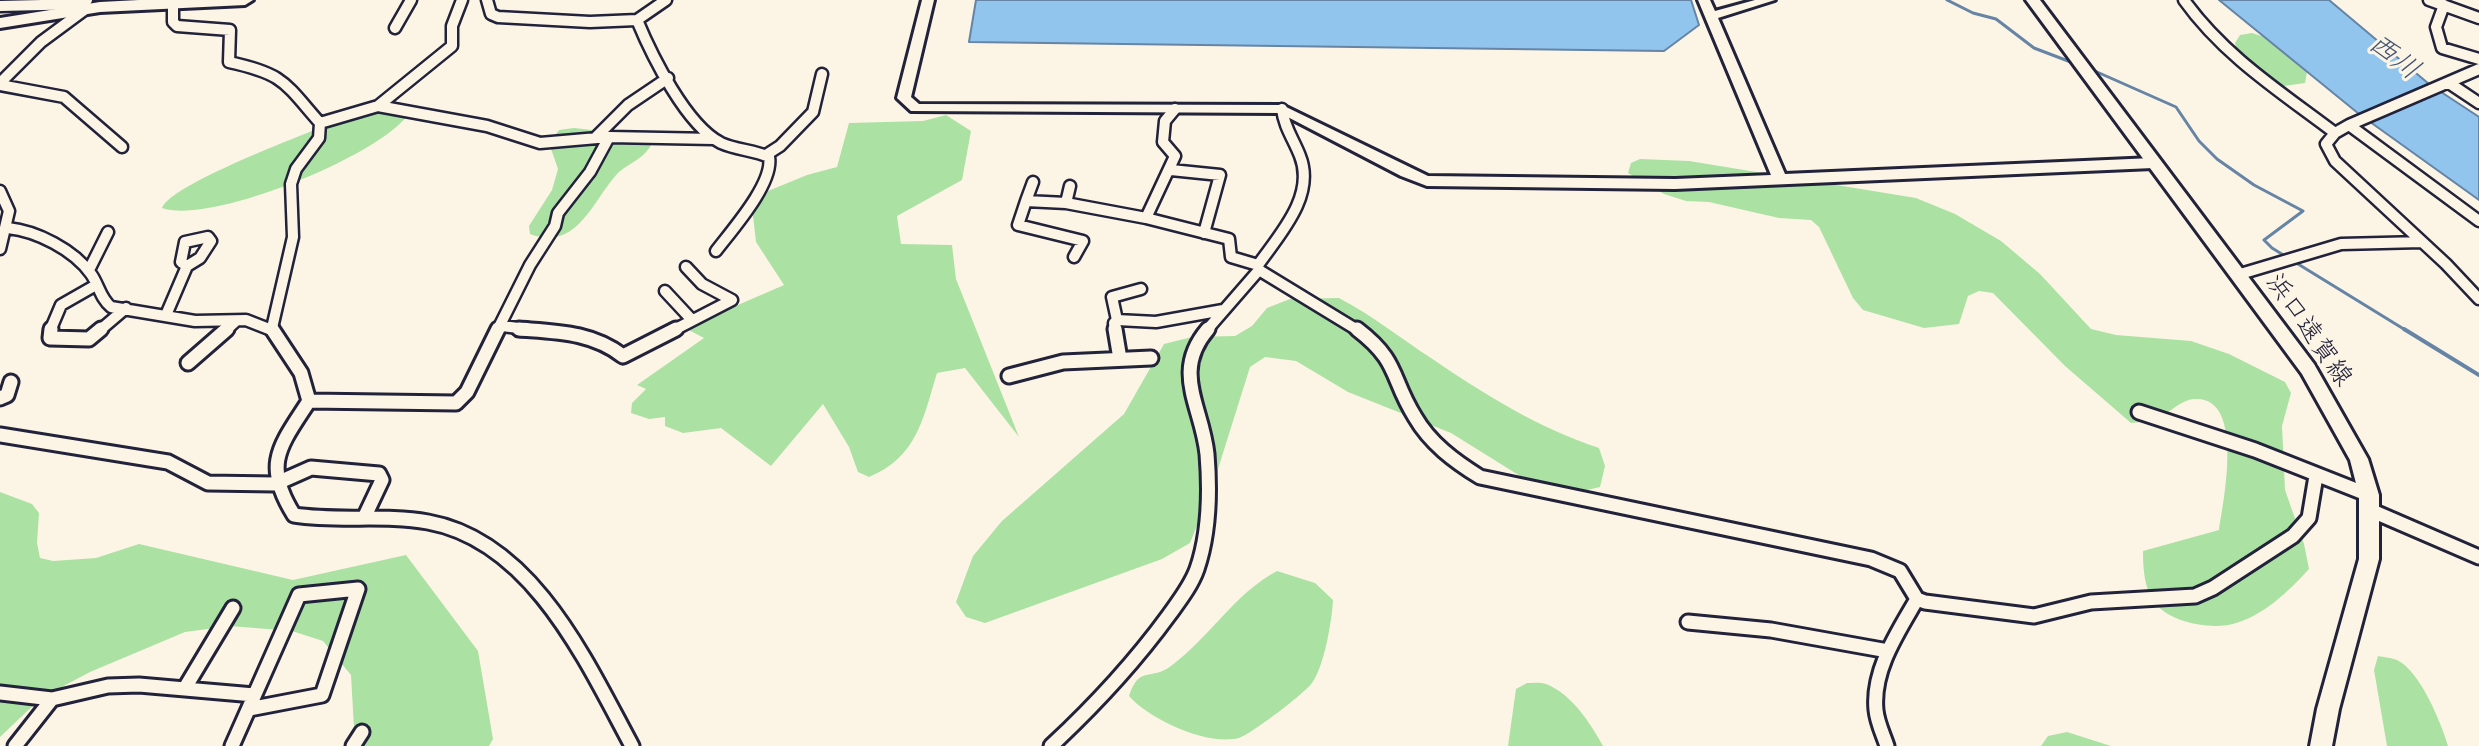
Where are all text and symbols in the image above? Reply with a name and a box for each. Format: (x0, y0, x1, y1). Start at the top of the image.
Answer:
water label: 西川 (2362, 27, 2426, 87)
street label: 浜口遠賀線 (2259, 268, 2359, 392)

